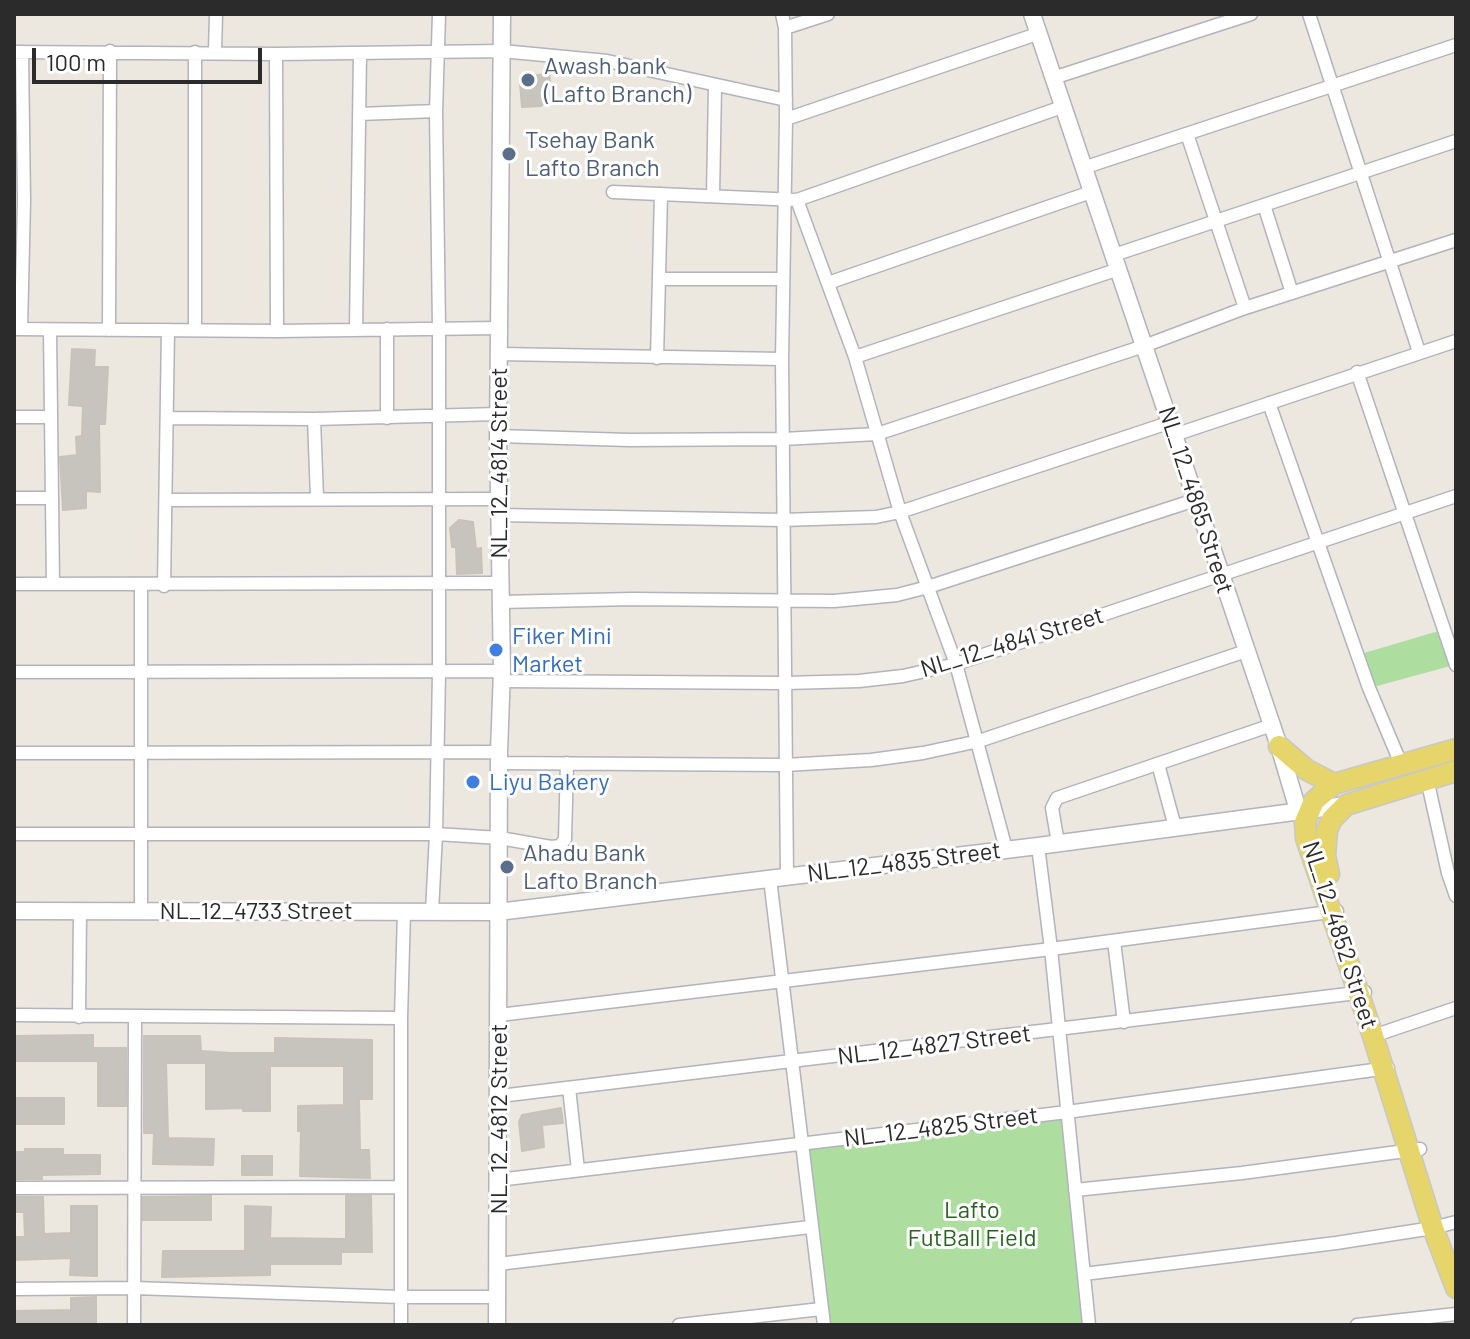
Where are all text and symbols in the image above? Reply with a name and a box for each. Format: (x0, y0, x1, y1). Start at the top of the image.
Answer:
scale bar (36, 32, 266, 82)
text: 100 m (46, 47, 106, 76)
place label: Awash bank (Lafto Branch) (544, 52, 691, 108)
marker: Awash bank (Lafto Branch) (519, 71, 537, 89)
place label: Tsehay Bank Lafto Branch (525, 126, 660, 182)
marker: Tsehay Bank Lafto Branch (500, 145, 518, 163)
street label: NL_12_4814 Street (485, 367, 513, 559)
street label: NL_12_4865 Street (1152, 403, 1240, 597)
street label: NL_12_4841 Street (917, 600, 1107, 684)
place label: Fiker Mini Market (512, 622, 612, 678)
marker: Fiker Mini Market (487, 641, 505, 659)
place label: Liyu Bakery (489, 768, 609, 796)
marker: Liyu Bakery (464, 773, 482, 791)
street label: NL_12_4835 Street (805, 836, 1003, 888)
street label: NL_12_4852 Street (1296, 838, 1384, 1032)
place label: Ahadu Bank Lafto Branch (523, 839, 658, 895)
marker: Ahadu Bank Lafto Branch (498, 858, 516, 876)
street label: NL_12_4733 Street (159, 897, 353, 925)
street label: NL_12_4827 Street (836, 1019, 1032, 1071)
street label: NL_12_4812 Street (485, 1024, 513, 1214)
street label: NL_12_4825 Street (842, 1101, 1040, 1153)
park label: Lafto FutBall Field (907, 1196, 1037, 1252)

